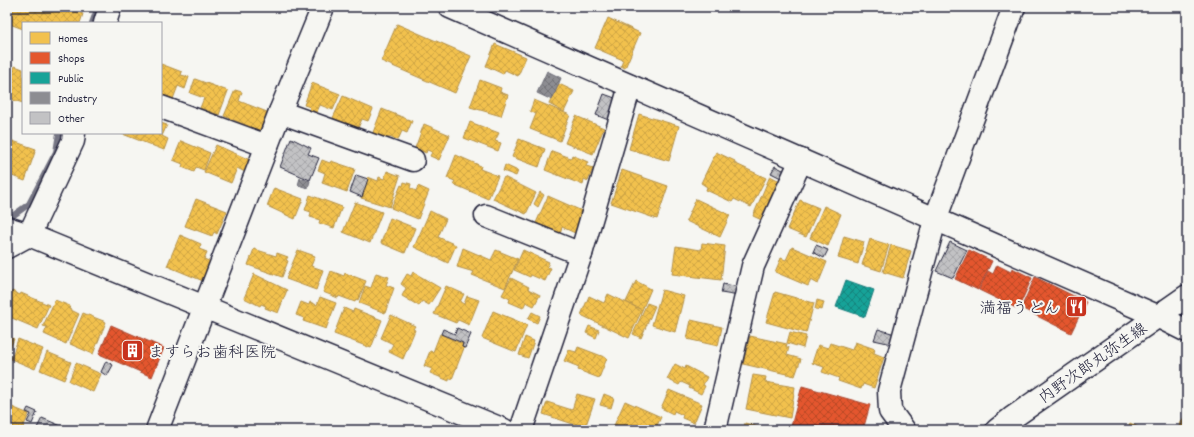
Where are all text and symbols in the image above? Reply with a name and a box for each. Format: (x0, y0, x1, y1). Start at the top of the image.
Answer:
legend (22, 22, 162, 134)
text: Homes (58, 31, 88, 48)
text: Shops (58, 51, 85, 68)
text: Public (58, 71, 84, 88)
text: Industry (58, 91, 98, 108)
text: Other (58, 111, 85, 128)
restaurant icon: 満福うどん (1063, 294, 1089, 320)
place label: 満福うどん (980, 298, 1060, 321)
street label: 内野次郎丸弥生線 (1034, 318, 1152, 410)
building icon: ますらお歯科医院 (119, 338, 145, 364)
place label: ますらお歯科医院 (148, 342, 276, 365)

